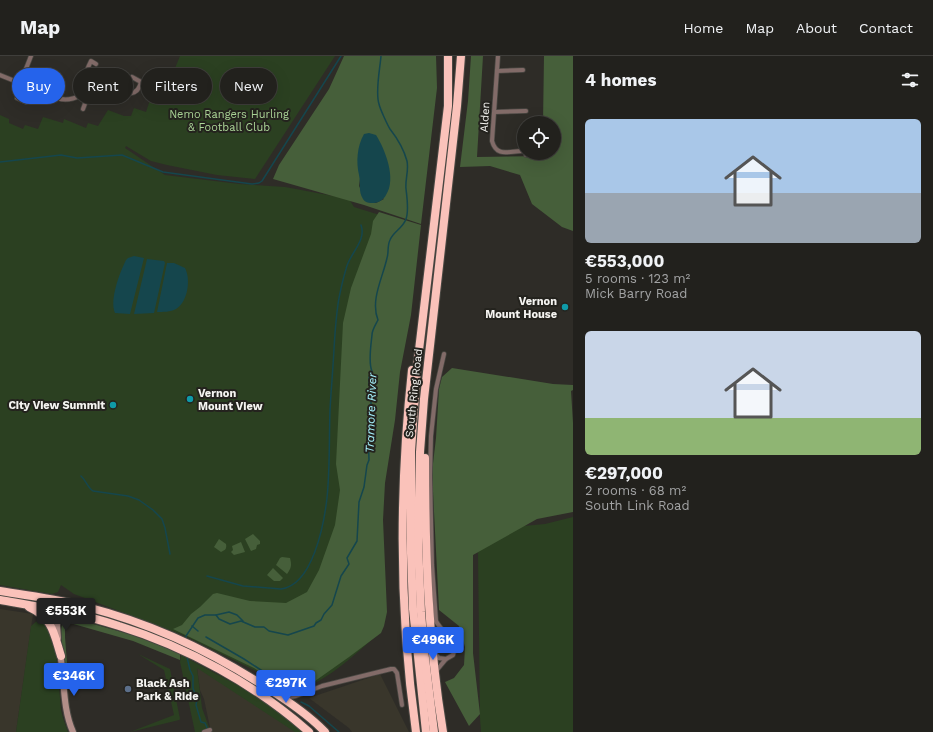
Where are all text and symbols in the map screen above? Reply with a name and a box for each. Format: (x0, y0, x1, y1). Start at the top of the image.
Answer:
text: Map (20, 16, 60, 39)
text: Home (683, 20, 723, 36)
text: Map (745, 20, 774, 36)
text: About (796, 20, 837, 36)
text: Contact (859, 20, 913, 36)
chip: Buy (12, 68, 65, 104)
chip: Rent (73, 68, 133, 104)
chip: Filters (141, 68, 212, 104)
chip: New (220, 68, 277, 104)
icon: filters (899, 69, 921, 91)
text: 4 homes (585, 70, 656, 90)
street label: Alden (477, 101, 493, 133)
park label: Nemo Rangers Hurling & Football Club (169, 108, 289, 134)
map controls (517, 116, 561, 160)
button: locate (517, 116, 561, 160)
icon: home (717, 145, 789, 217)
text: €553,000 (585, 251, 664, 271)
text: 5 rooms · 123 m² (585, 271, 690, 286)
text: Mick Barry Road (585, 286, 687, 301)
place label: Vernon Mount House (485, 295, 557, 321)
marker: Vernon Mount House (560, 302, 570, 312)
street label: South Ring Road (403, 348, 425, 438)
icon: home (717, 357, 789, 429)
water label: Tramore River (363, 371, 379, 453)
place label: Vernon Mount View (198, 387, 263, 413)
marker: Vernon Mount View (185, 394, 195, 404)
place label: City View Summit (8, 399, 105, 412)
marker: City View Summit (108, 400, 118, 410)
text: €297,000 (585, 463, 663, 483)
text: 2 rooms · 68 m² (585, 483, 686, 498)
text: South Link Road (585, 498, 690, 513)
pin: €553K (38, 598, 94, 632)
text: €553K (45, 603, 87, 618)
pin: €496K (405, 627, 461, 661)
text: €496K (412, 632, 454, 647)
pin: €346K (46, 663, 102, 697)
text: €346K (53, 668, 95, 683)
pin: €297K (258, 670, 314, 704)
text: €297K (265, 675, 307, 690)
place label: Black Ash Park & Ride (136, 677, 199, 703)
marker: Black Ash Park & Ride (123, 684, 133, 694)

